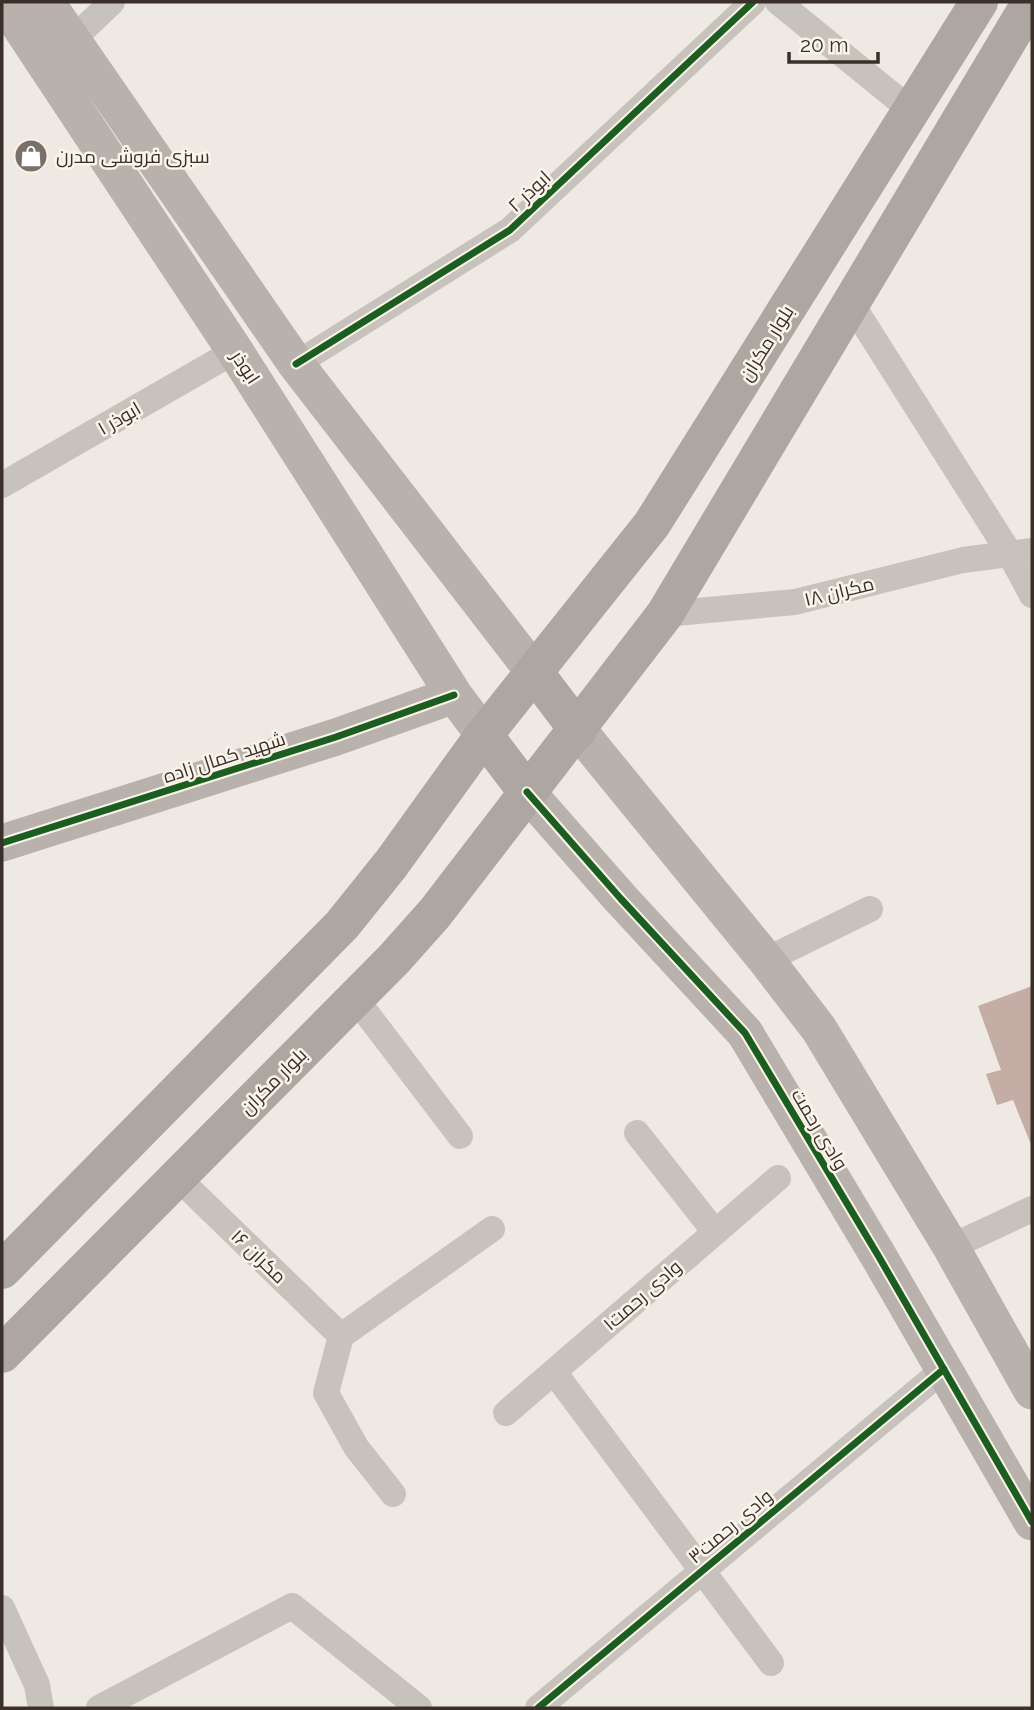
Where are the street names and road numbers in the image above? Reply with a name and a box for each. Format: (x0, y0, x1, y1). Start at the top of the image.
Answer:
street label: ابوذر ۲ (503, 166, 556, 217)
street label: بلوار مکران (734, 301, 799, 385)
street label: ابوذر (226, 345, 265, 388)
street label: ابوذر ۱ (94, 397, 145, 440)
street label: مکران ۱۸ (802, 572, 876, 611)
street label: شهید کمال زاده (160, 727, 288, 788)
street label: بلوار مکران (235, 1043, 312, 1120)
street label: وادی رحمت (786, 1085, 853, 1174)
street label: مکران ۱۶ (226, 1224, 291, 1288)
street label: وادی رحمت۱ (598, 1255, 686, 1336)
street label: وادی رحمت۳ (683, 1484, 777, 1568)

